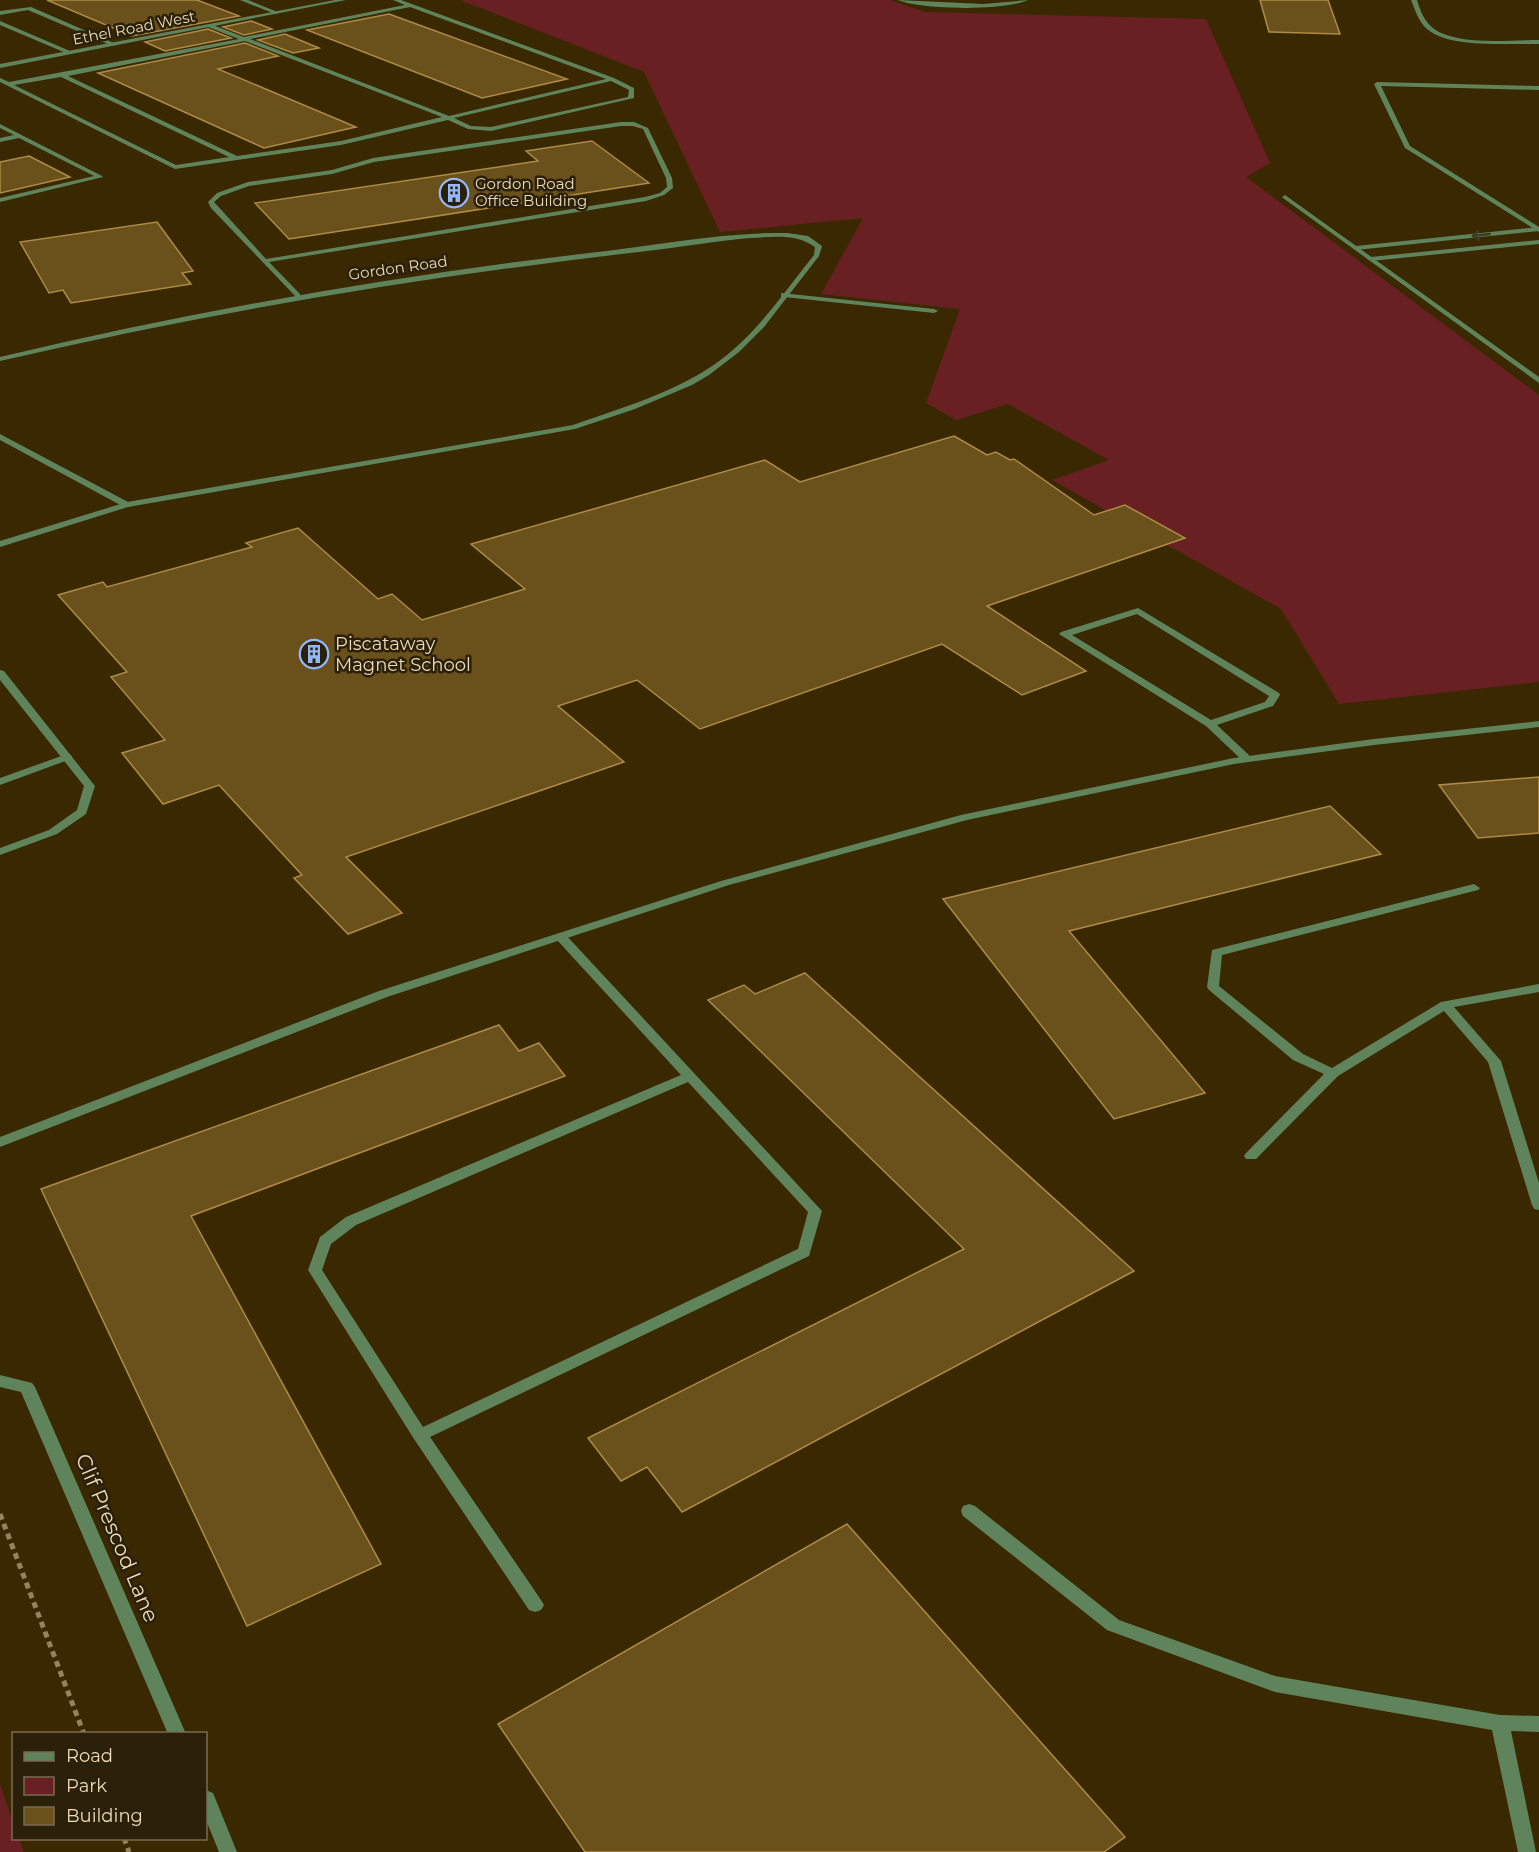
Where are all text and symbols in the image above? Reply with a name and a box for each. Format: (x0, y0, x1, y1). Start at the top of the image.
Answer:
street label: Ethel Road West (71, 6, 197, 49)
place label: Gordon Road Office Building (475, 174, 587, 210)
building icon: Gordon Road Office Building (438, 177, 470, 209)
one-way arrow (1471, 230, 1491, 241)
street label: Gordon Road (347, 251, 449, 284)
place label: Piscataway Magnet School (335, 633, 471, 676)
building icon: Piscataway Magnet School (298, 638, 330, 670)
street label: Clif Prescod Lane (71, 1450, 164, 1626)
legend (12, 1732, 207, 1840)
text: Road (66, 1745, 113, 1767)
text: Park (66, 1775, 107, 1797)
text: Building (66, 1805, 143, 1827)

